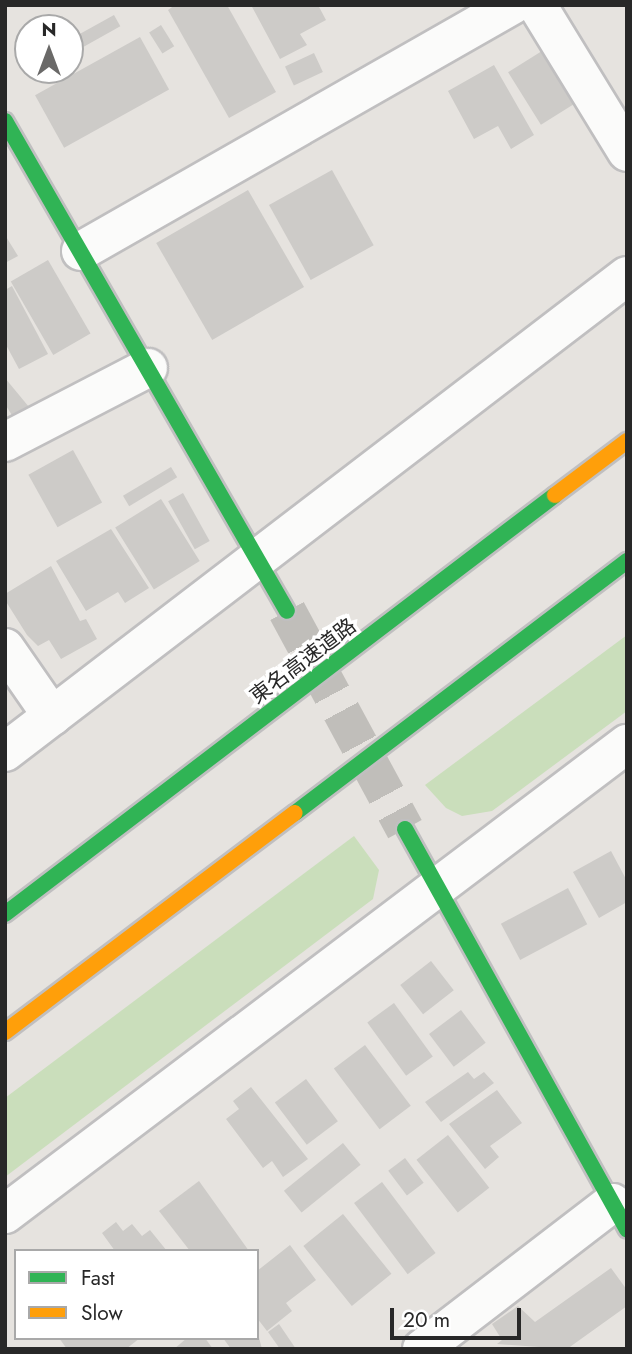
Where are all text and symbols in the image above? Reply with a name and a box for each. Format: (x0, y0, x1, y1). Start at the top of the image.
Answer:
north arrow (14, 14, 84, 84)
text: N (41, 16, 57, 43)
street label: 東名高速道路 (245, 613, 361, 709)
legend (14, 1249, 259, 1340)
text: Fast (81, 1263, 114, 1293)
scale bar (394, 1294, 525, 1338)
text: Slow (81, 1298, 123, 1328)
text: 20 m (403, 1305, 450, 1335)

